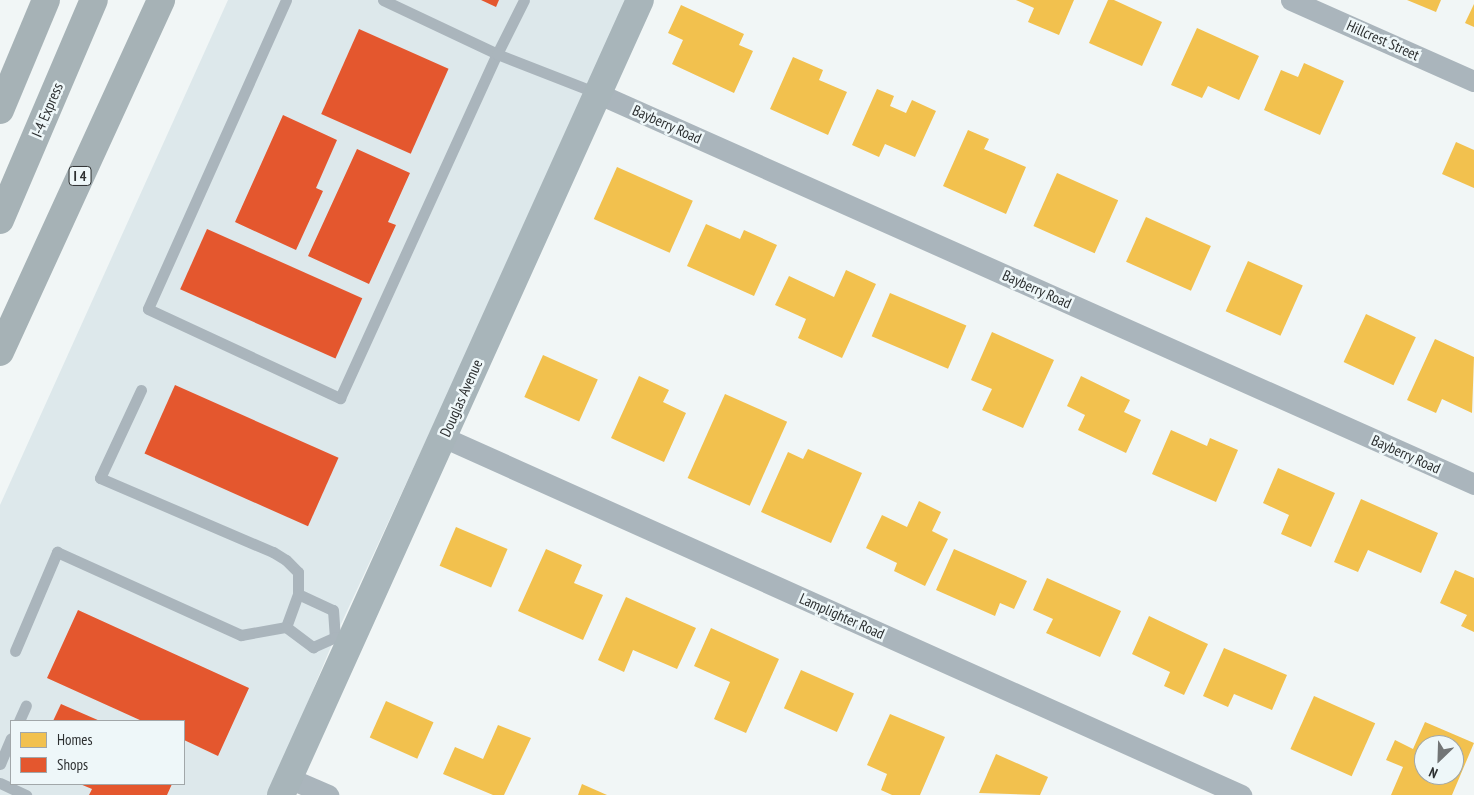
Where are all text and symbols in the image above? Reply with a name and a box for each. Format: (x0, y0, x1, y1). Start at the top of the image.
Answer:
street label: Hillcrest Street (1344, 16, 1422, 64)
street label: I-4 Express (28, 80, 66, 140)
street label: Bayberry Road (630, 101, 704, 147)
road number: I 4 (68, 165, 92, 188)
street label: Bayberry Road (1000, 266, 1074, 312)
street label: Douglas Avenue (436, 356, 486, 440)
street label: Bayberry Road (1369, 431, 1443, 477)
street label: Lamplighter Road (797, 589, 887, 643)
legend (10, 720, 185, 785)
text: Homes (57, 730, 93, 749)
north arrow (1414, 735, 1464, 785)
text: Shops (57, 755, 88, 774)
text: N (1426, 763, 1440, 783)

